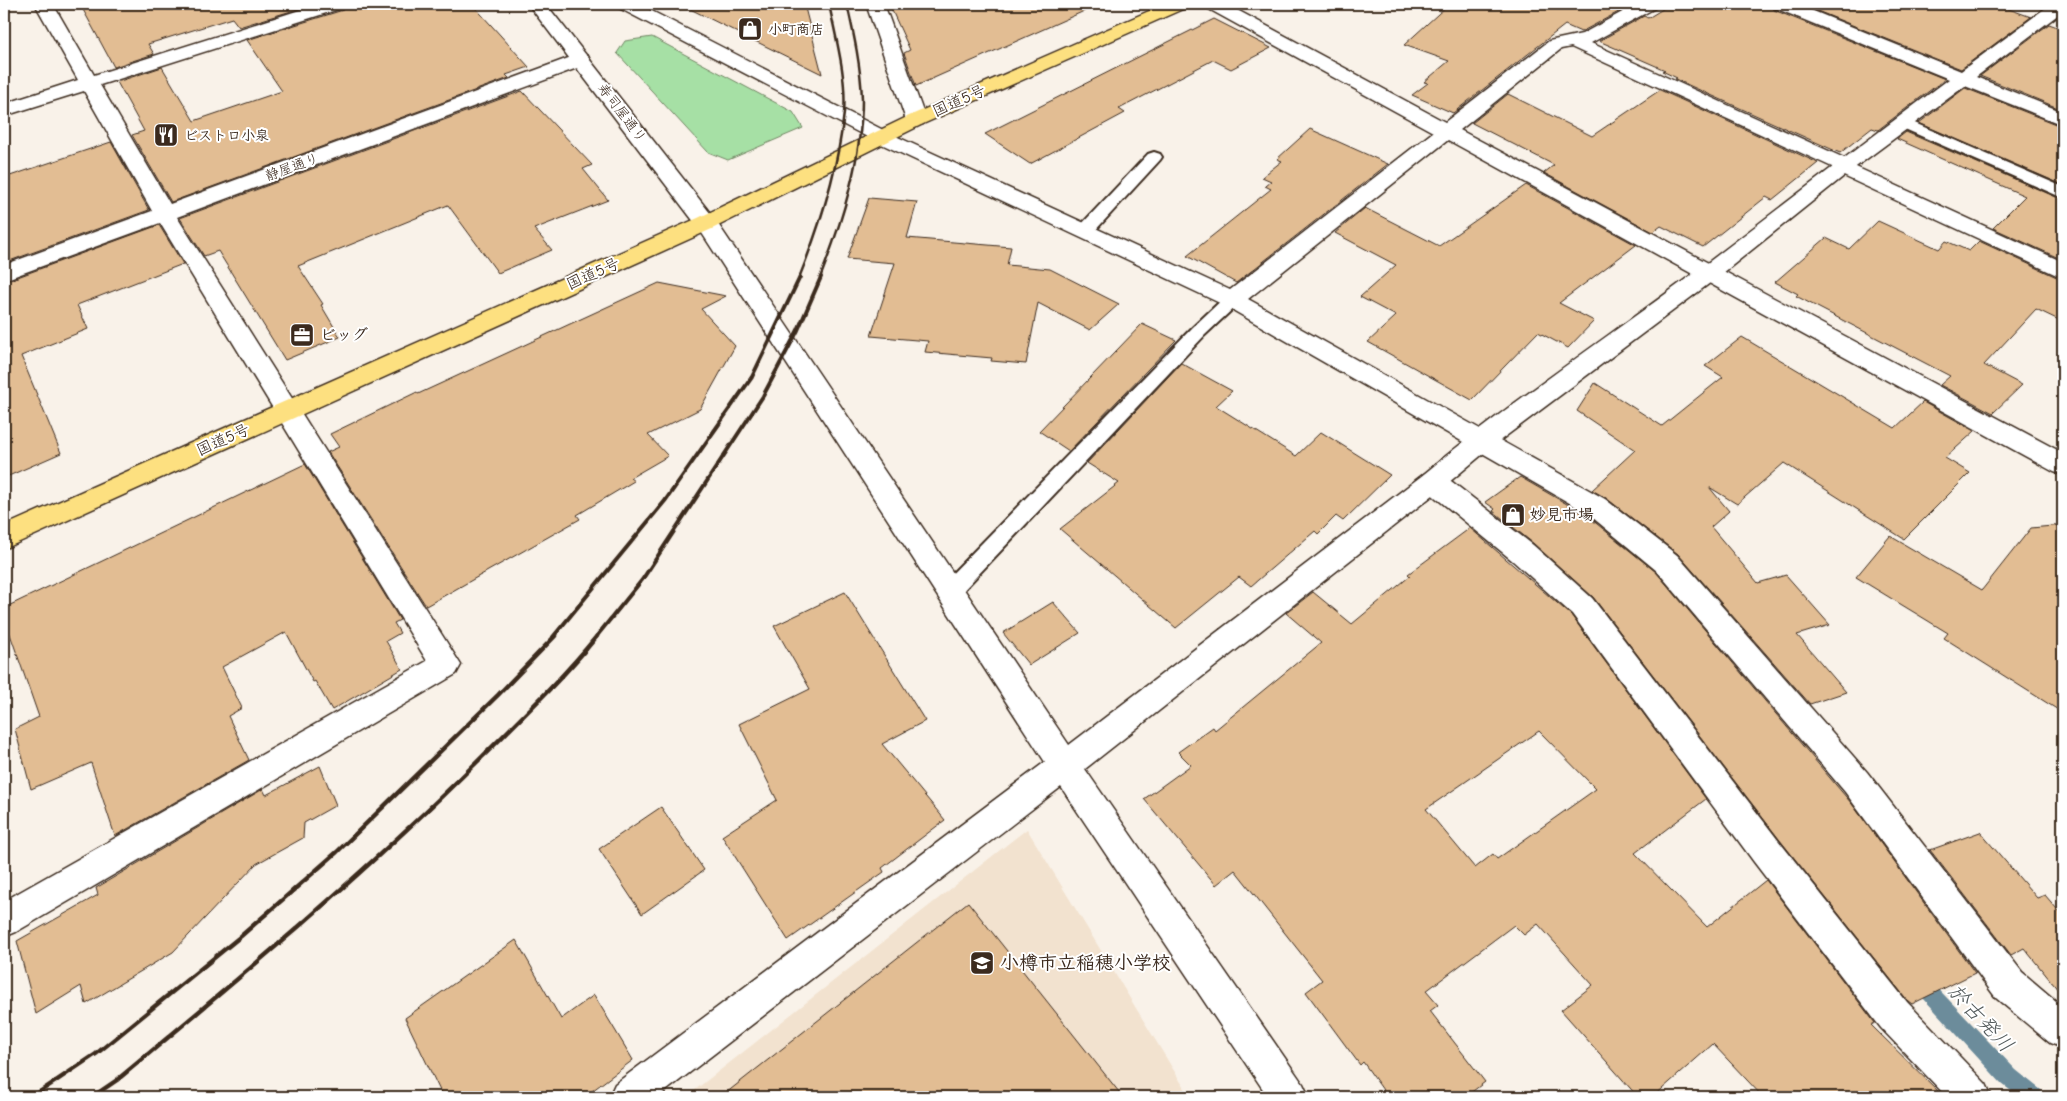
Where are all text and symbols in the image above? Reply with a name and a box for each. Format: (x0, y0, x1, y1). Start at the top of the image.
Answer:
shop icon: 小町商店 (737, 16, 763, 42)
place label: 小町商店 (768, 21, 824, 38)
street label: 寿司屋通り (594, 80, 650, 146)
street label: 国道5号 (929, 81, 989, 121)
restaurant icon: ビストロ小泉 (153, 122, 179, 148)
place label: ビストロ小泉 (184, 127, 269, 144)
street label: 静屋通り (263, 149, 321, 185)
street label: 国道5号 (563, 254, 623, 294)
office icon: ビッグ (289, 322, 315, 348)
place label: ビッグ (320, 326, 368, 344)
street label: 国道5号 (193, 420, 253, 460)
shop icon: 妙見市場 (1500, 502, 1526, 528)
place label: 妙見市場 (1530, 506, 1594, 524)
school or university icon: 小樽市立稲穂小学校 (969, 950, 995, 976)
place label: 小樽市立稲穂小学校 (1000, 952, 1171, 974)
water label: 於古発川 (1944, 979, 2018, 1057)

